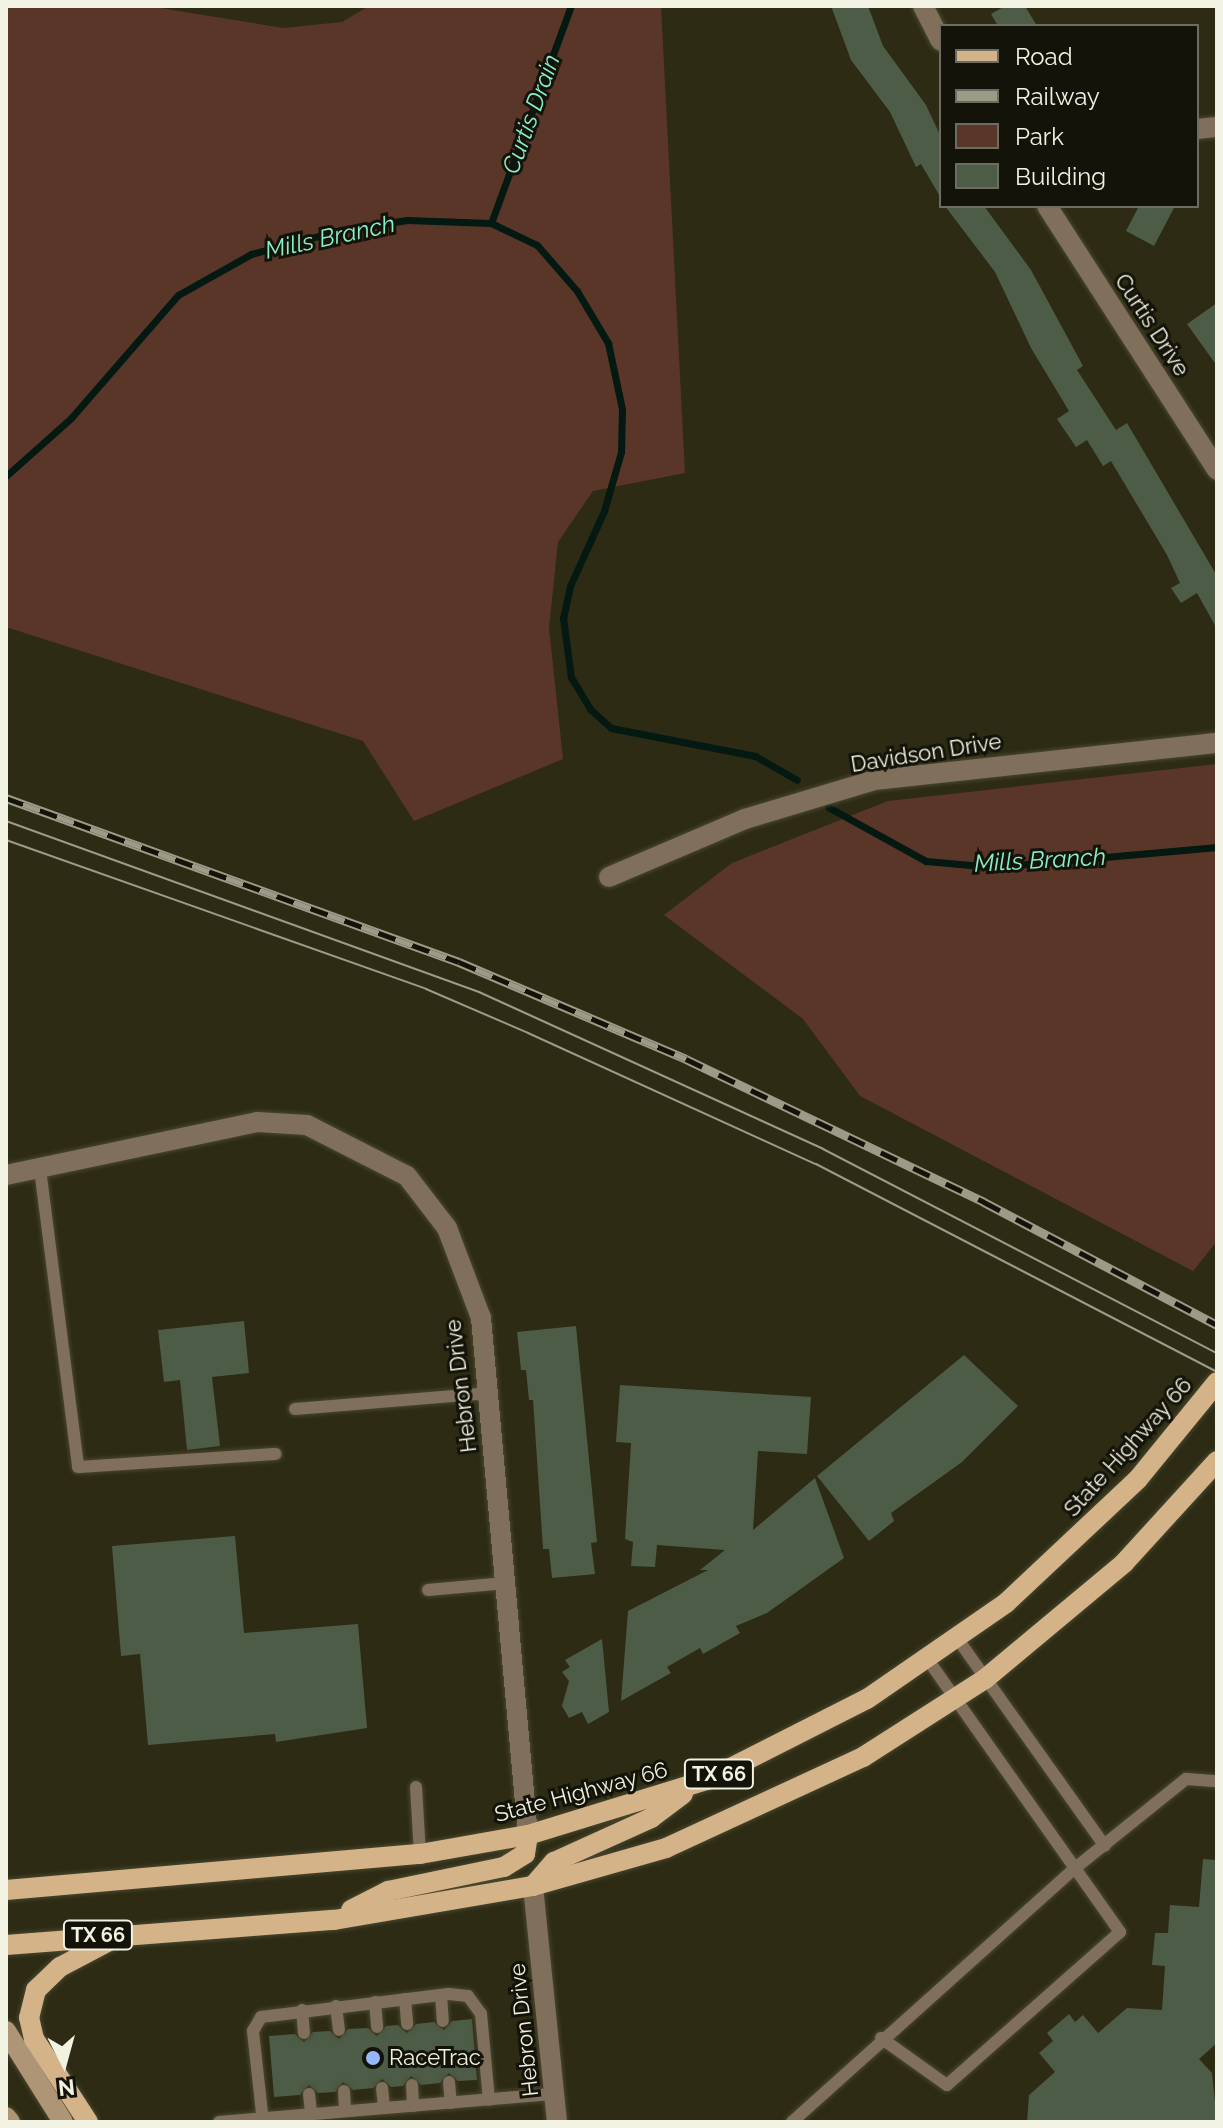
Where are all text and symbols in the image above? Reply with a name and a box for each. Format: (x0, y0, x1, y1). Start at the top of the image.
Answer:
legend (939, 24, 1199, 208)
text: Road (1015, 42, 1073, 71)
water label: Curtis Drain (496, 50, 566, 178)
text: Railway (1015, 82, 1100, 111)
text: Park (1015, 122, 1064, 151)
text: Building (1015, 162, 1106, 191)
water label: Mills Branch (262, 209, 398, 265)
street label: Curtis Drive (1109, 269, 1195, 381)
street label: Davidson Drive (849, 728, 1003, 778)
water label: Mills Branch (973, 842, 1107, 878)
street label: Hebron Drive (440, 1318, 482, 1454)
street label: State Highway 66 (1058, 1372, 1198, 1522)
street label: State Highway 66 (491, 1756, 671, 1828)
road number: TX 66 (683, 1758, 755, 1790)
road number: TX 66 (62, 1919, 134, 1951)
street label: Hebron Drive (504, 1962, 544, 2098)
north arrow (24, 2024, 104, 2104)
place label: RaceTrac (389, 2045, 481, 2071)
marker: RaceTrac (364, 2049, 382, 2067)
text: N (57, 2074, 76, 2102)

